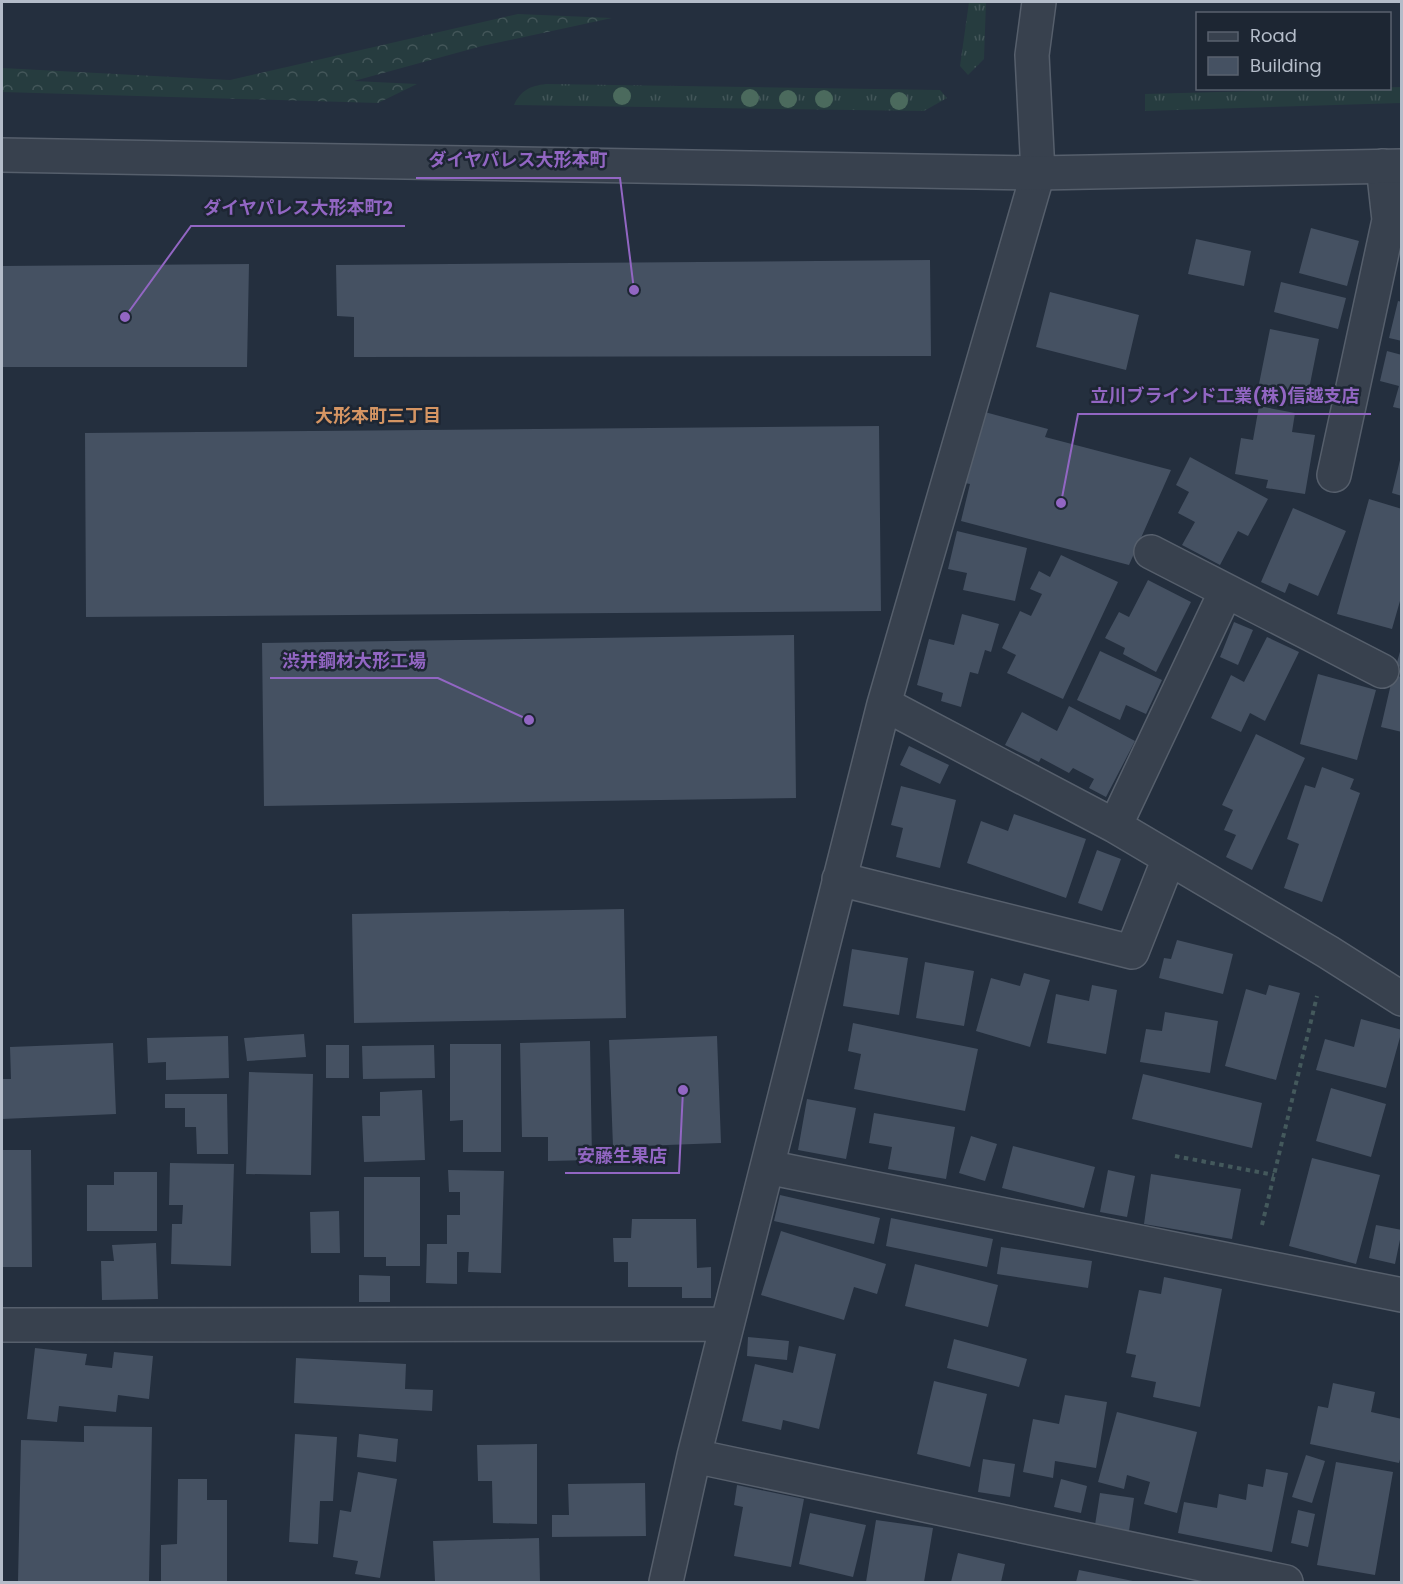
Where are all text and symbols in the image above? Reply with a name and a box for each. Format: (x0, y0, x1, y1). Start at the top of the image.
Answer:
legend (1196, 12, 1391, 90)
text: Road (1250, 23, 1297, 48)
text: Building (1250, 53, 1322, 78)
callout: ダイヤパレス大形本町 (416, 142, 620, 178)
text: ダイヤパレス大形本町 (428, 147, 608, 172)
callout: ダイヤパレス大形本町2 (191, 190, 405, 226)
text: ダイヤパレス大形本町2 (203, 195, 393, 220)
callout: 立川ブラインド工業(株)信越支店 (1078, 378, 1371, 414)
text: 立川ブラインド工業(株)信越支店 (1090, 383, 1360, 408)
district label: 大形本町三丁目 (315, 403, 441, 428)
callout: 渋井鋼材大形工場 (270, 642, 438, 678)
text: 渋井鋼材大形工場 (282, 648, 426, 673)
callout: 安藤生果店 (565, 1137, 679, 1173)
text: 安藤生果店 (577, 1143, 667, 1168)

